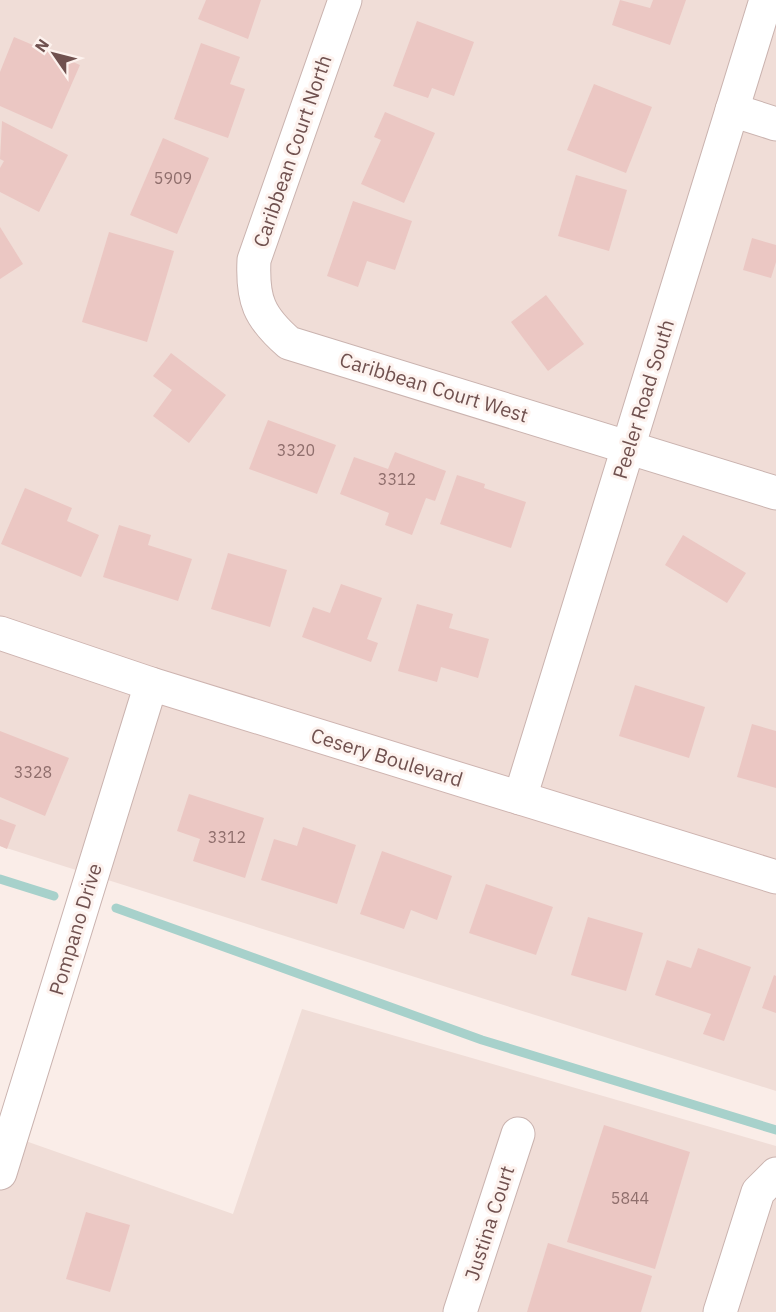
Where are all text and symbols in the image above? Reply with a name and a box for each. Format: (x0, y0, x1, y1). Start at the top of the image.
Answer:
north arrow (24, 24, 84, 84)
text: N (30, 35, 53, 56)
street label: Caribbean Court North (246, 51, 338, 251)
house number: 5909 (154, 168, 192, 188)
street label: Peeler Road South (606, 316, 680, 482)
street label: Caribbean Court West (337, 345, 531, 429)
house number: 3320 (277, 440, 315, 460)
house number: 3312 (378, 469, 416, 489)
street label: Cesery Boulevard (308, 721, 466, 793)
house number: 3328 (14, 762, 52, 782)
house number: 3312 (208, 827, 246, 847)
street label: Pompano Drive (42, 860, 108, 998)
street label: Justina Court (458, 1162, 520, 1284)
house number: 5844 (611, 1188, 649, 1208)

